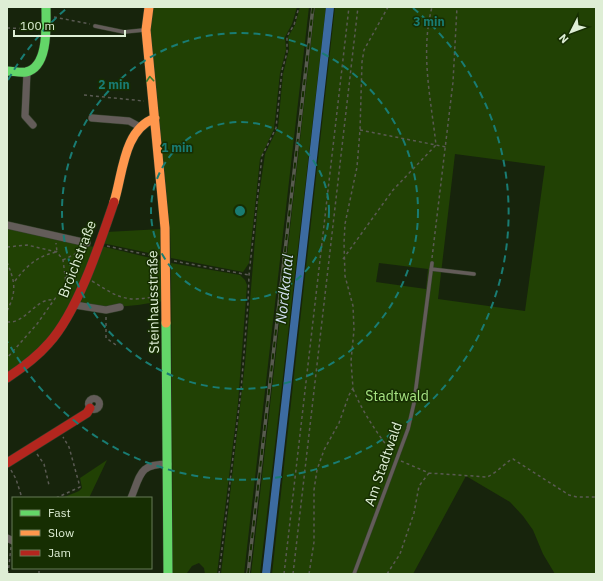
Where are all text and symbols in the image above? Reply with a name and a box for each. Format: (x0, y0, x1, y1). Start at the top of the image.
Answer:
scale bar (14, 12, 125, 38)
north arrow (551, 12, 591, 52)
text: 3 min (413, 14, 445, 29)
text: 100 m (20, 18, 55, 33)
text: N (556, 31, 571, 46)
one-way arrow (145, 76, 154, 82)
text: 2 min (98, 77, 130, 92)
text: 1 min (161, 140, 193, 155)
centre of rings (233, 204, 247, 218)
street label: Broichstraße (54, 217, 100, 300)
street label: Steinhausstraße (143, 250, 163, 354)
water label: Nordkanal (271, 253, 297, 325)
park label: Stadtwald (365, 387, 429, 405)
street label: Am Stadtwald (360, 419, 406, 509)
legend (12, 497, 152, 569)
text: Fast (48, 505, 71, 520)
text: Slow (48, 525, 74, 540)
text: Jam (48, 545, 71, 560)

